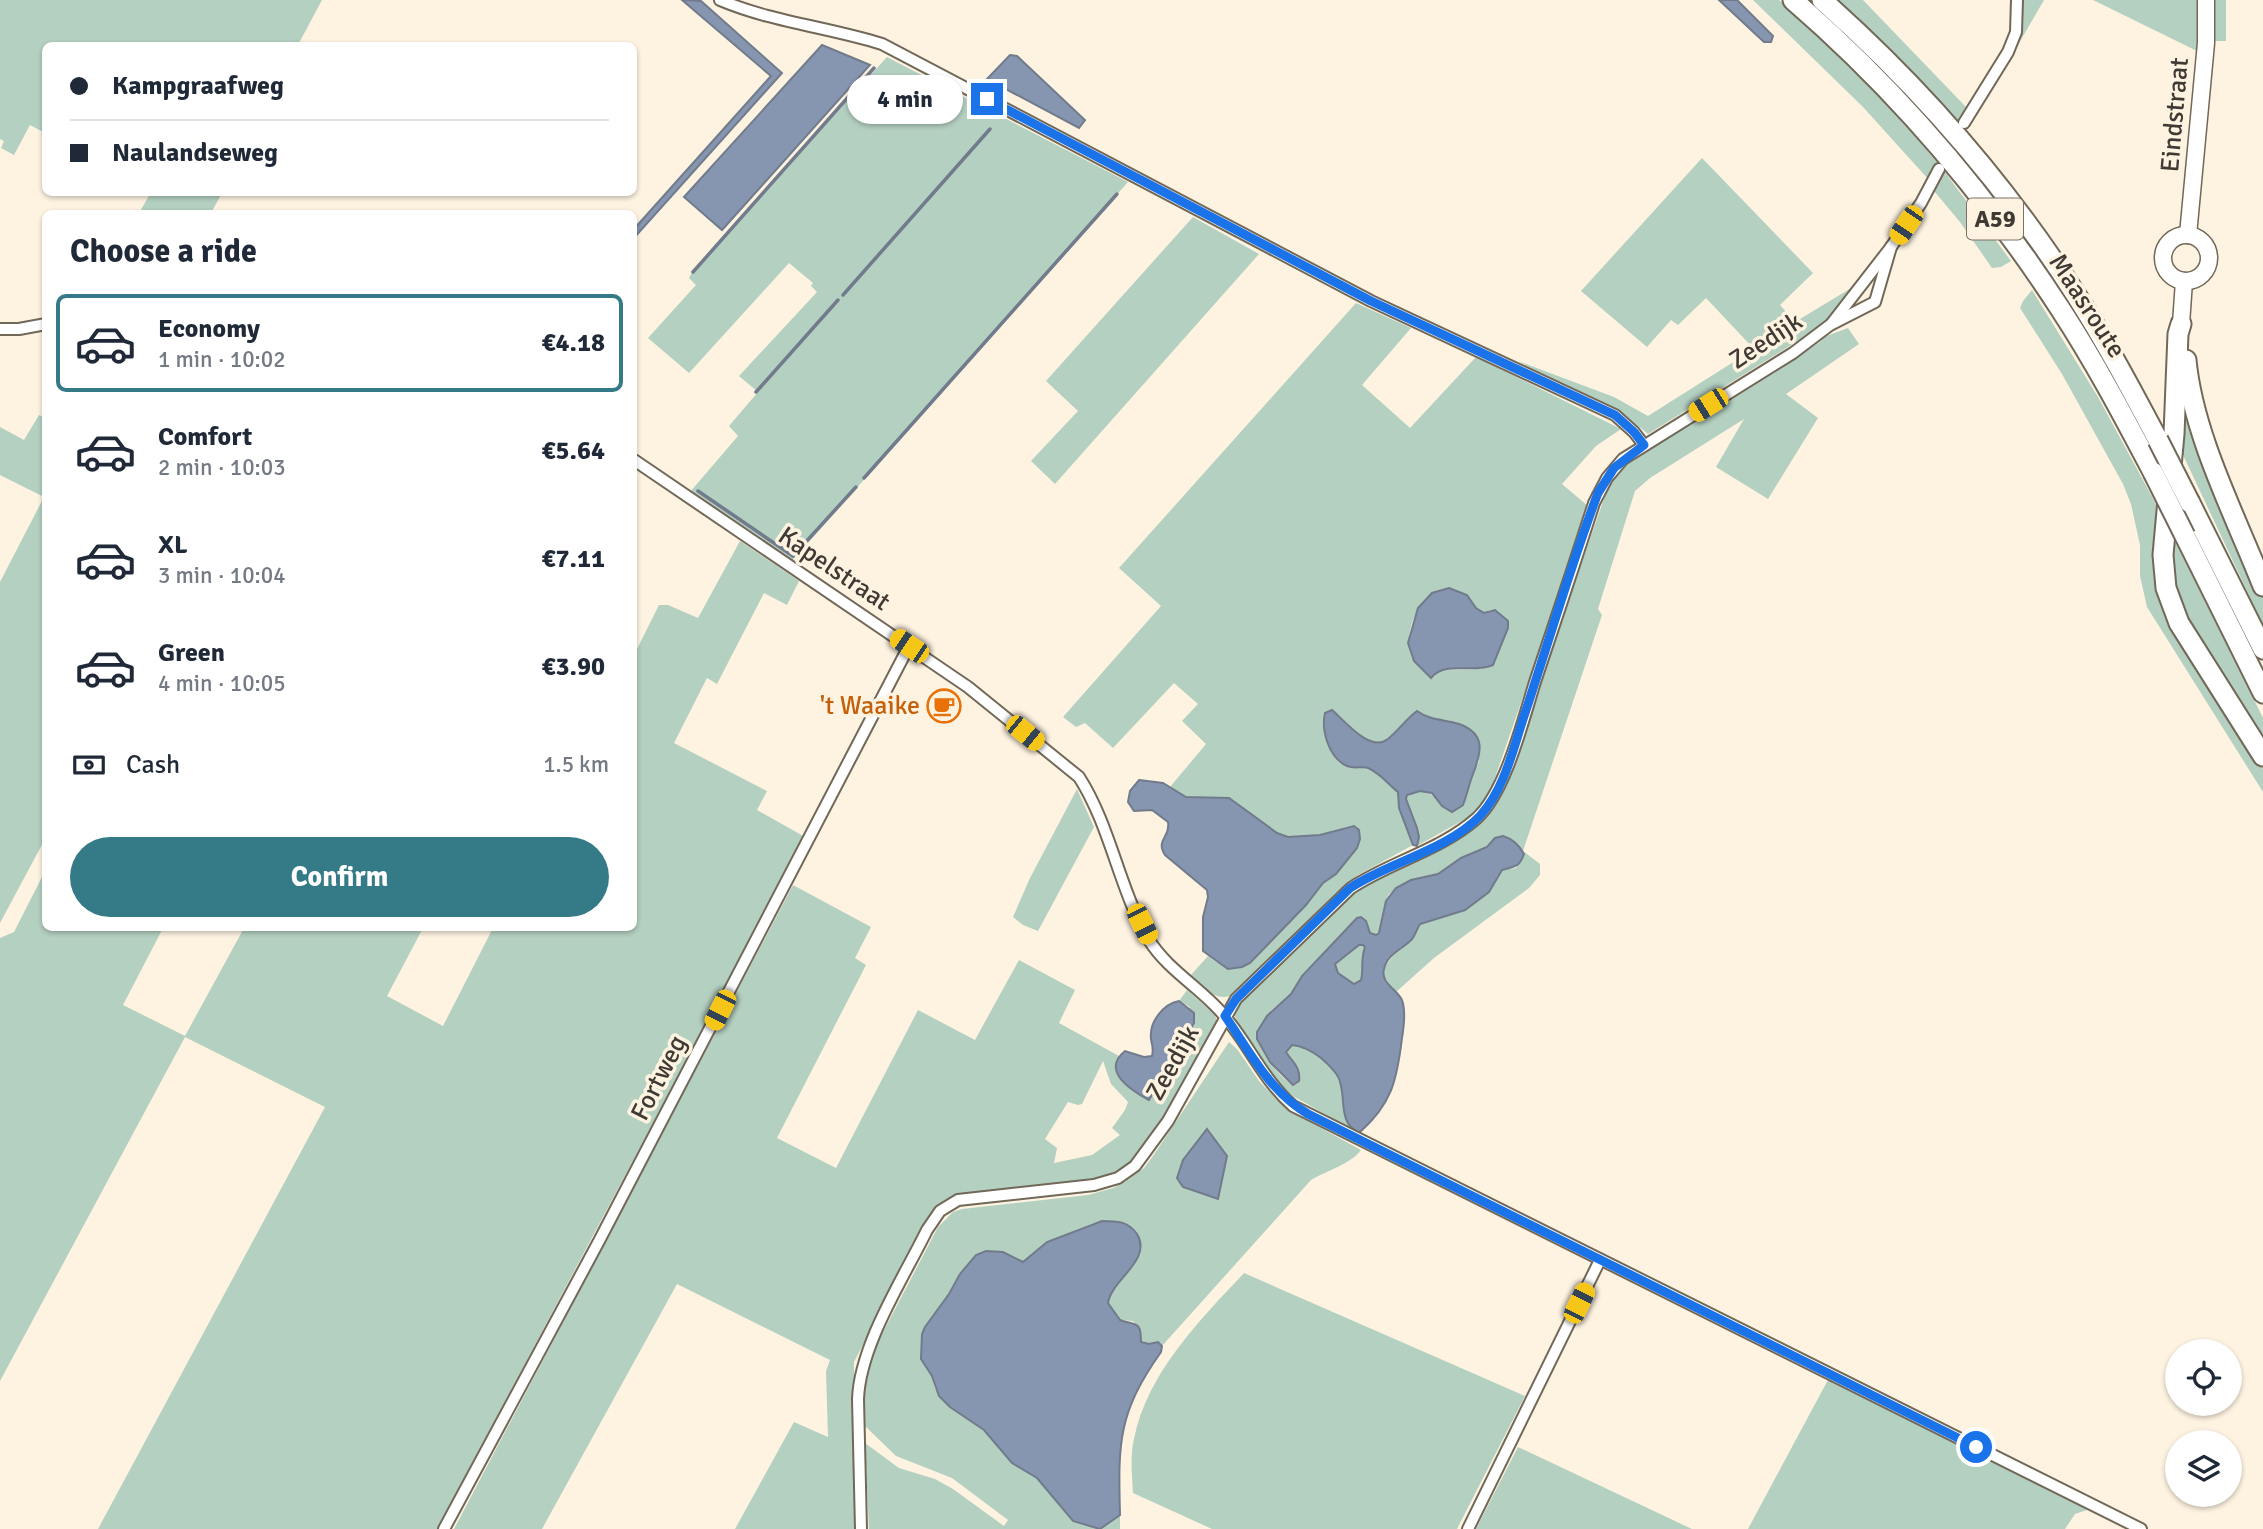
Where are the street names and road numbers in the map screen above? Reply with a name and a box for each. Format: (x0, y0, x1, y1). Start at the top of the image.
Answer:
street label: Eindstraat (2154, 56, 2196, 174)
road number: A59 (1967, 198, 2023, 240)
street label: Maasroute (2042, 248, 2132, 364)
street label: Zeedijk (1723, 306, 1809, 376)
street label: Kapelstraat (772, 520, 896, 618)
street label: Zeedijk (1139, 1020, 1207, 1106)
street label: Fortweg (624, 1030, 694, 1126)

